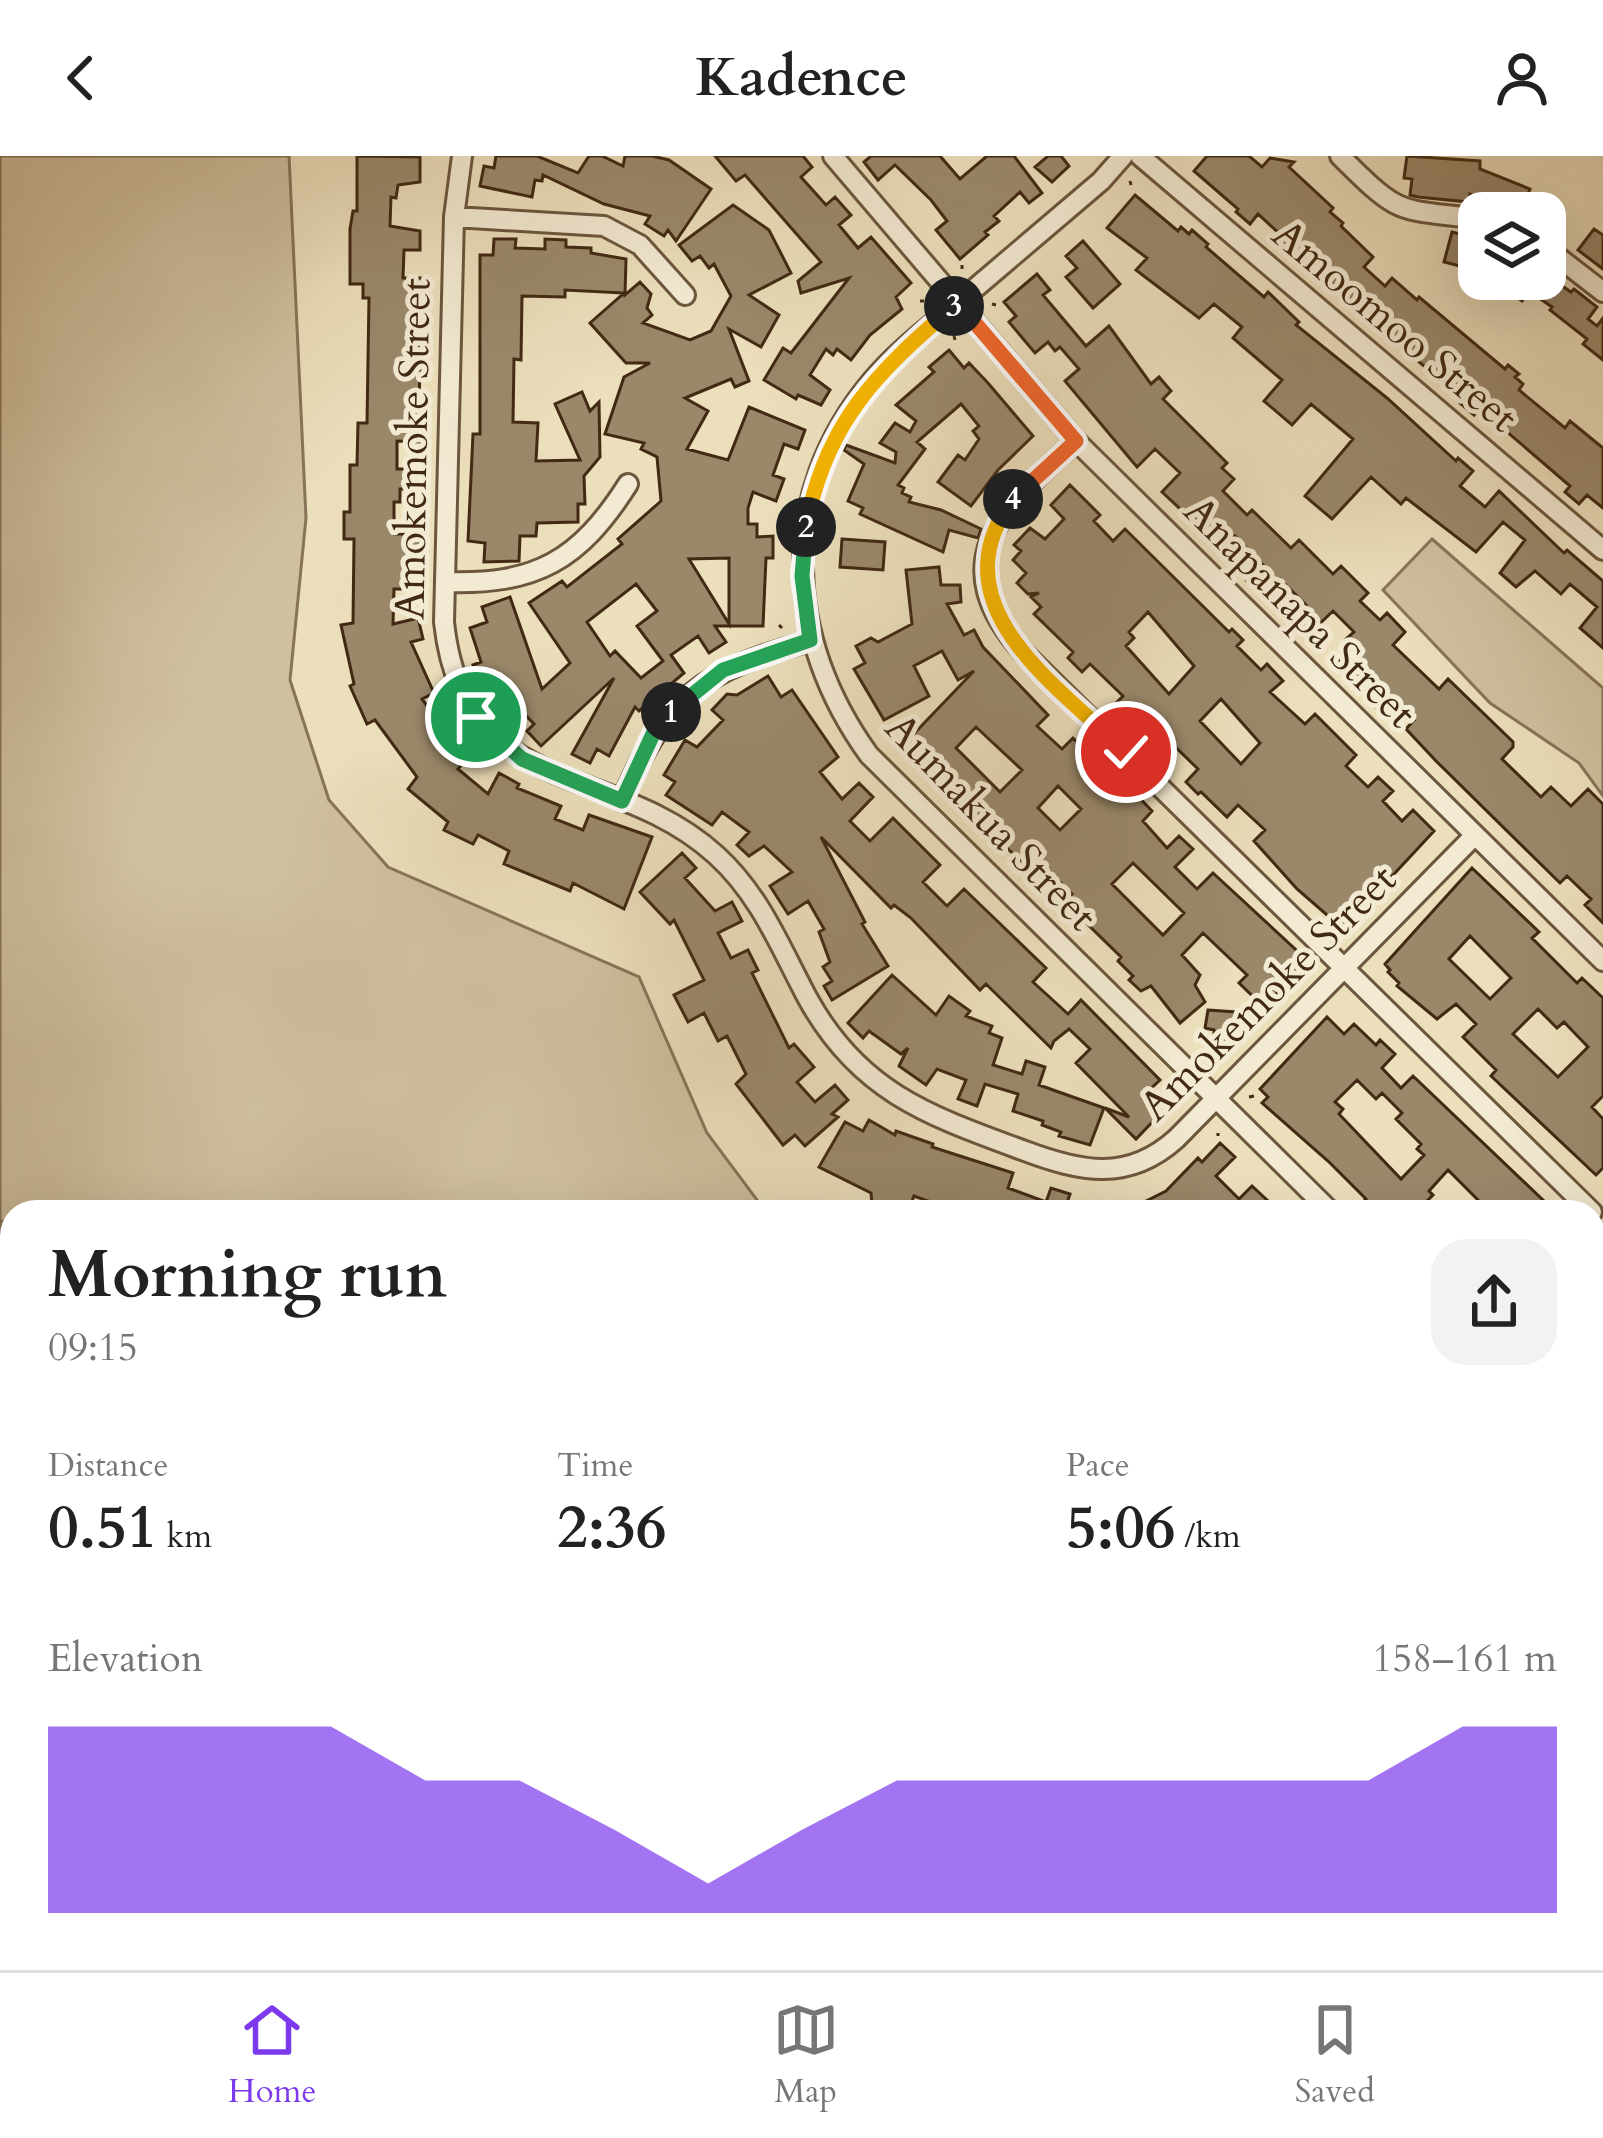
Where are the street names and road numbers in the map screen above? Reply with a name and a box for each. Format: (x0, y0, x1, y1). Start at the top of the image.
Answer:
street label: Amoomoo Street (1260, 206, 1530, 446)
street label: Amokemoke Street (382, 278, 444, 620)
street label: Anapanapa Street (1171, 483, 1429, 741)
street label: Aumakua Street (872, 701, 1110, 943)
street label: Amokemoke Street (1127, 852, 1409, 1134)

